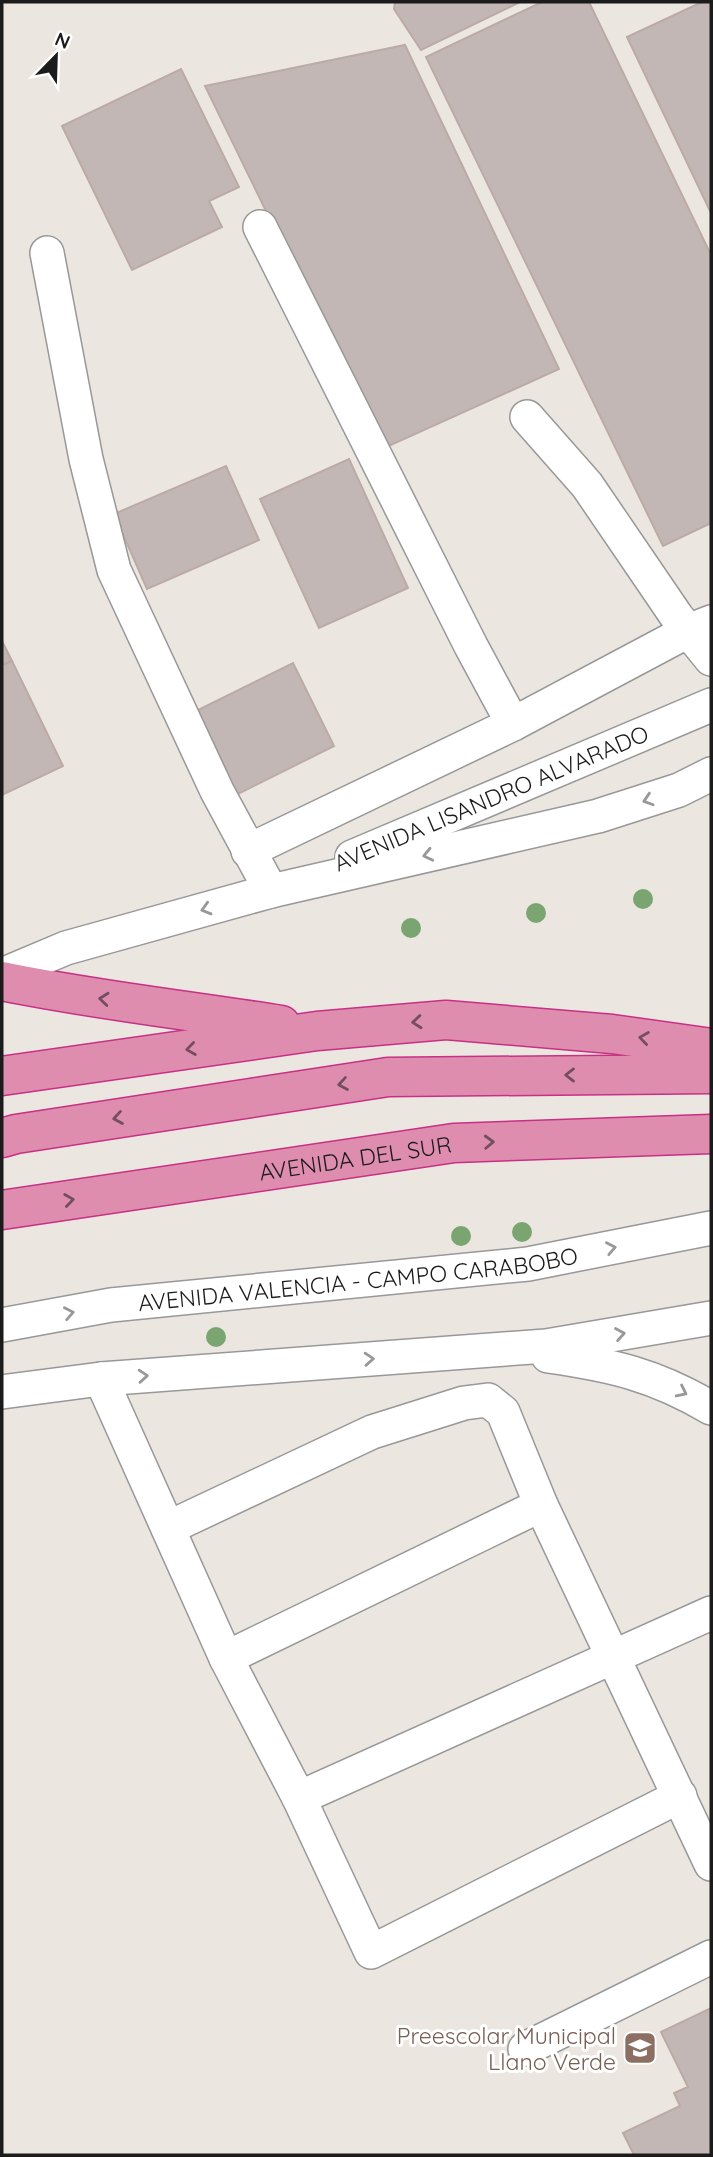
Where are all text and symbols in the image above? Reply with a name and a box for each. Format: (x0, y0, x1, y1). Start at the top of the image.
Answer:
north arrow (21, 21, 91, 91)
text: N (52, 27, 74, 54)
street label: AVENIDA LISANDRO ALVARADO (329, 718, 653, 878)
one-way arrow (642, 792, 655, 806)
one-way arrow (422, 847, 434, 861)
one-way arrow (200, 901, 212, 915)
one-way arrow (99, 992, 110, 1007)
one-way arrow (411, 1014, 422, 1029)
one-way arrow (638, 1031, 650, 1046)
one-way arrow (186, 1041, 197, 1056)
one-way arrow (564, 1067, 574, 1083)
one-way arrow (337, 1076, 348, 1091)
one-way arrow (112, 1110, 124, 1125)
street label: AVENIDA DEL SUR (257, 1129, 453, 1186)
one-way arrow (483, 1134, 494, 1149)
one-way arrow (63, 1193, 75, 1208)
street label: AVENIDA VALENCIA - CAMPO CARABOBO (137, 1240, 580, 1317)
one-way arrow (605, 1242, 617, 1257)
one-way arrow (63, 1306, 75, 1321)
one-way arrow (614, 1327, 626, 1342)
one-way arrow (364, 1352, 375, 1367)
one-way arrow (137, 1369, 148, 1384)
one-way arrow (675, 1384, 687, 1398)
place label: Preescolar Municipal Llano Verde (397, 2021, 616, 2076)
school or university icon: Preescolar Municipal Llano Verde (621, 2029, 659, 2067)

